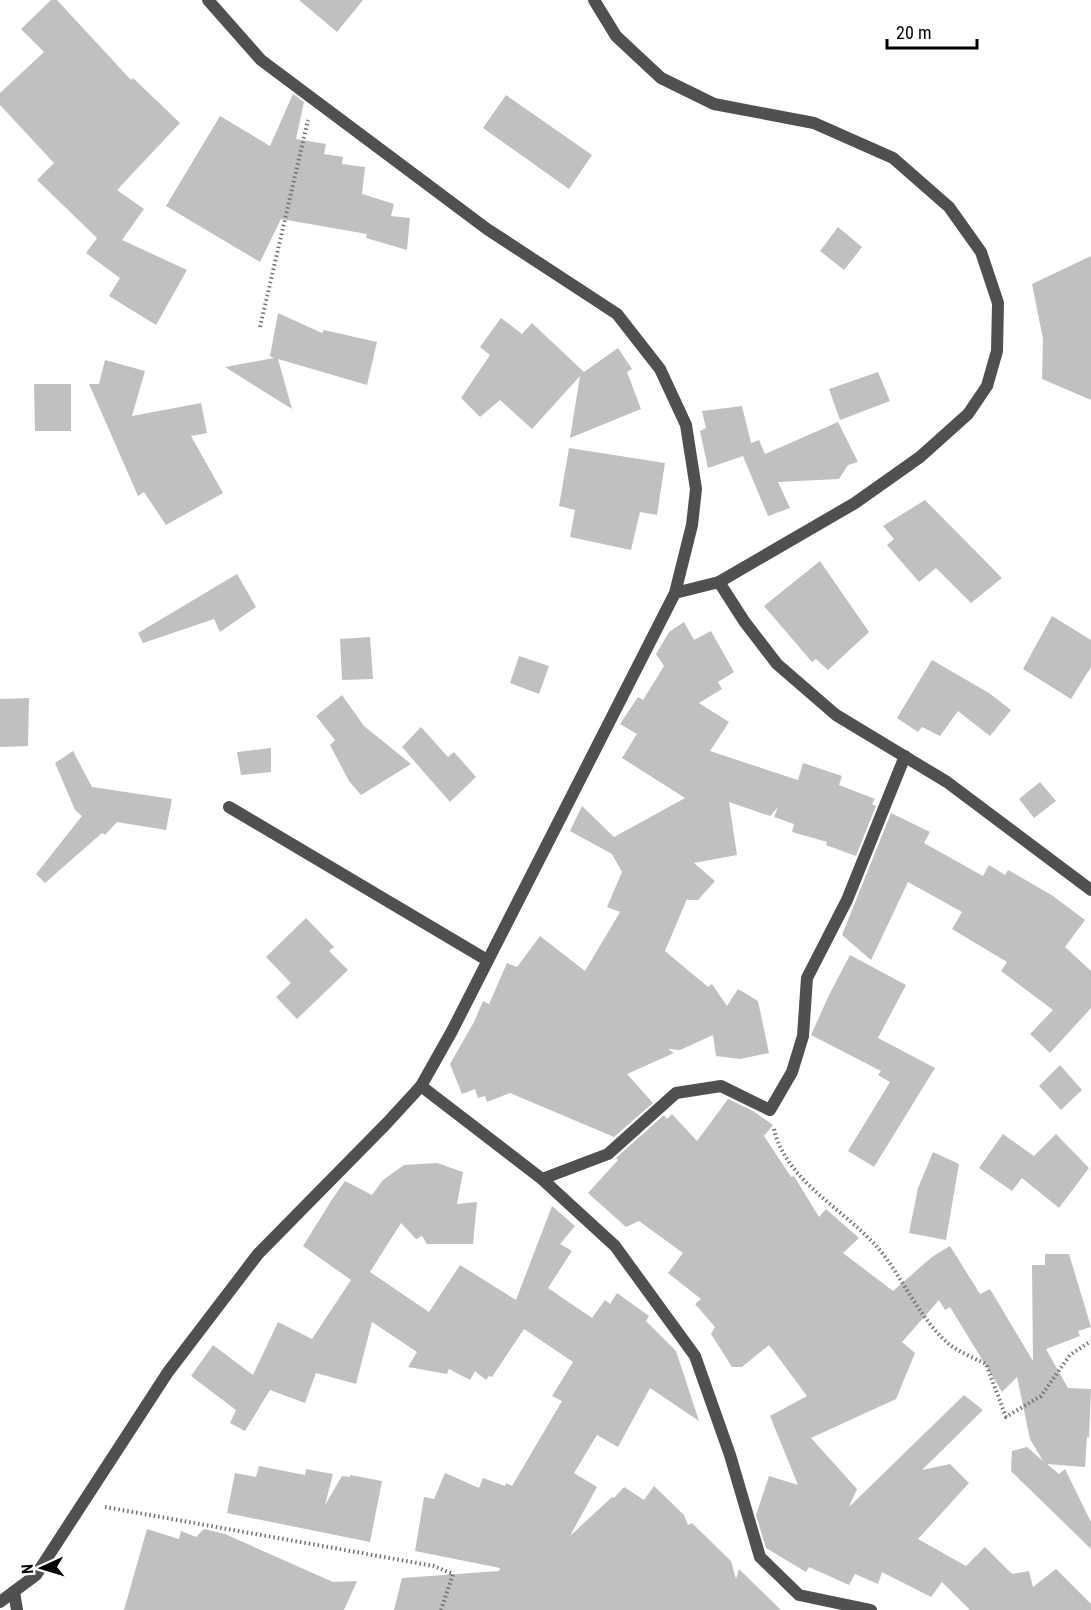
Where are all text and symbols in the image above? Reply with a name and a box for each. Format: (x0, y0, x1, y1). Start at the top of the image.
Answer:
scale bar (887, 12, 977, 50)
text: 20 m (896, 22, 931, 43)
north arrow (12, 1538, 72, 1598)
text: N (18, 1563, 37, 1575)

